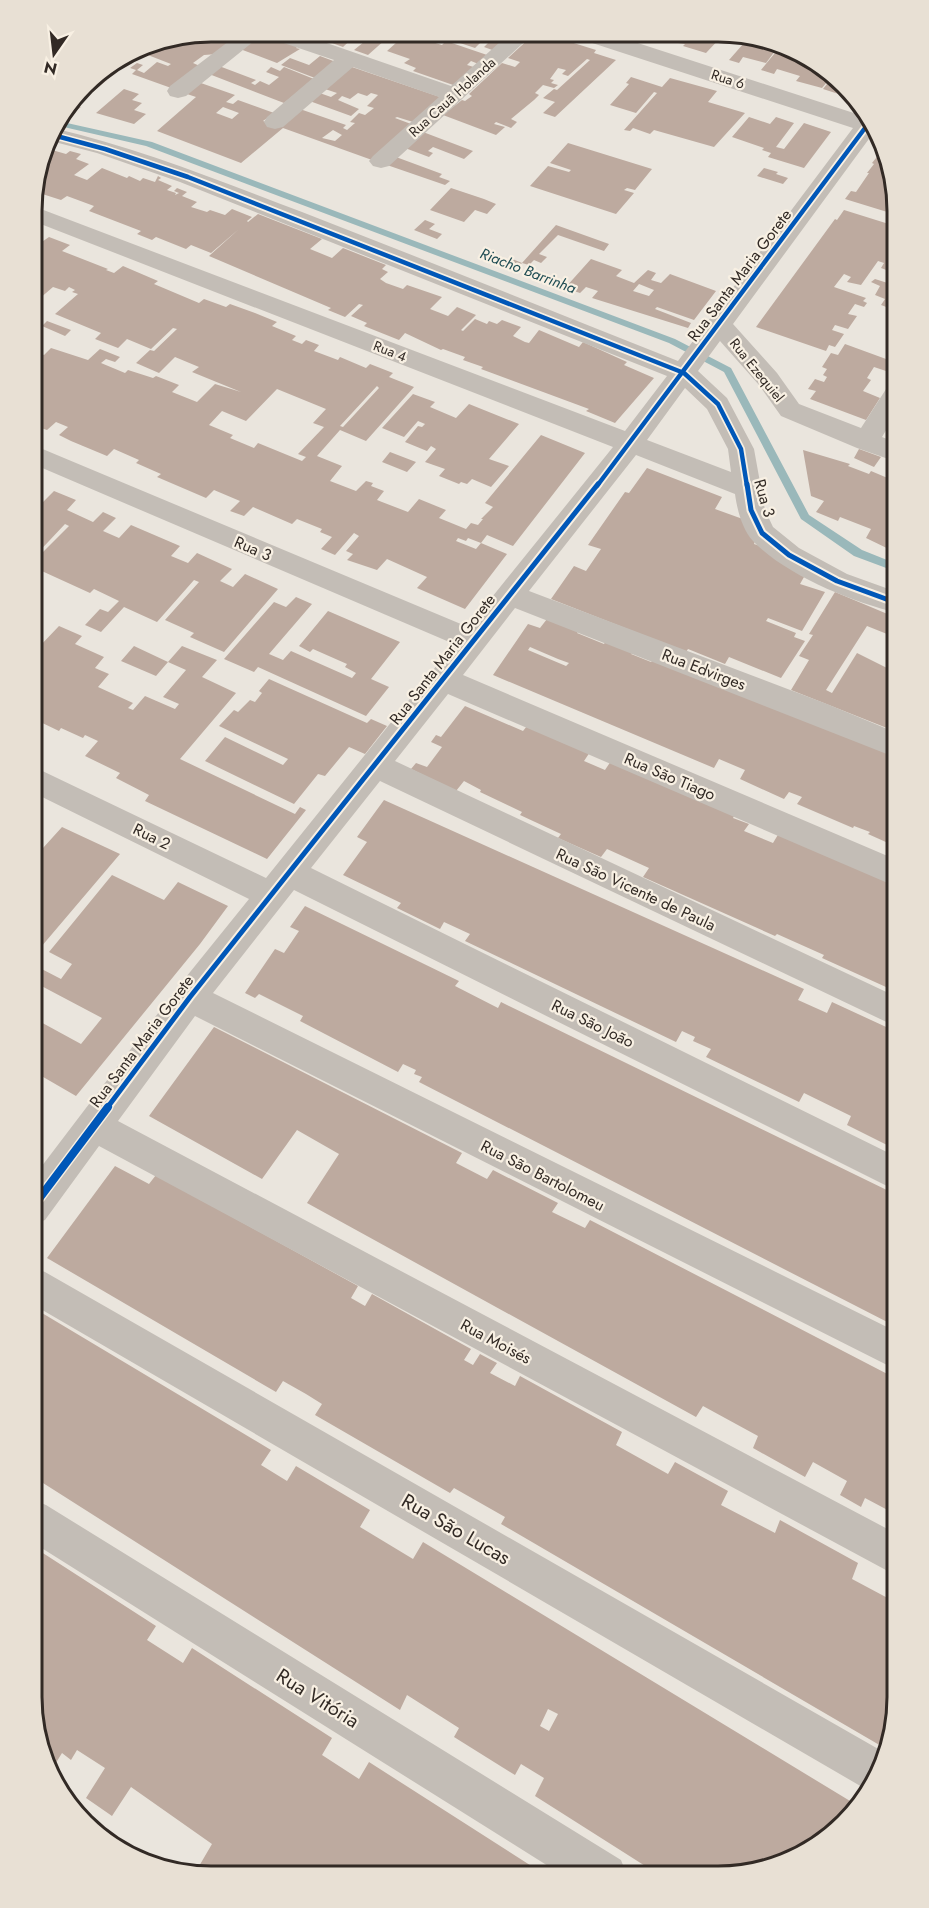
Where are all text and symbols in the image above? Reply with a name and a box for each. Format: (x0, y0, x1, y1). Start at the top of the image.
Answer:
north arrow (24, 24, 84, 84)
street label: Rua Cauã Holanda (404, 53, 500, 141)
text: N (42, 55, 59, 81)
street label: Rua 6 (709, 64, 747, 94)
street label: Rua Santa Maria Gorete (682, 204, 797, 346)
water label: Riacho Barrinha (477, 243, 580, 300)
street label: Rua Ezequiel (725, 334, 789, 406)
street label: Rua 4 (370, 336, 410, 366)
street label: Rua 3 (748, 476, 781, 520)
street label: Rua 3 (231, 530, 275, 567)
street label: Rua Santa Maria Gorete (384, 589, 501, 730)
street label: Rua Edvirges (659, 643, 749, 696)
street label: Rua São Tiago (621, 747, 719, 806)
street label: Rua 2 (129, 818, 174, 855)
street label: Rua São Vicente de Paula (552, 842, 719, 937)
street label: Rua Santa Maria Gorete (84, 970, 199, 1112)
street label: Rua São João (548, 994, 638, 1053)
street label: Rua São Bartolomeu (477, 1134, 609, 1217)
street label: Rua Moisés (456, 1313, 535, 1370)
street label: Rua São Lucas (396, 1487, 516, 1572)
street label: Rua Vitória (271, 1661, 365, 1735)

